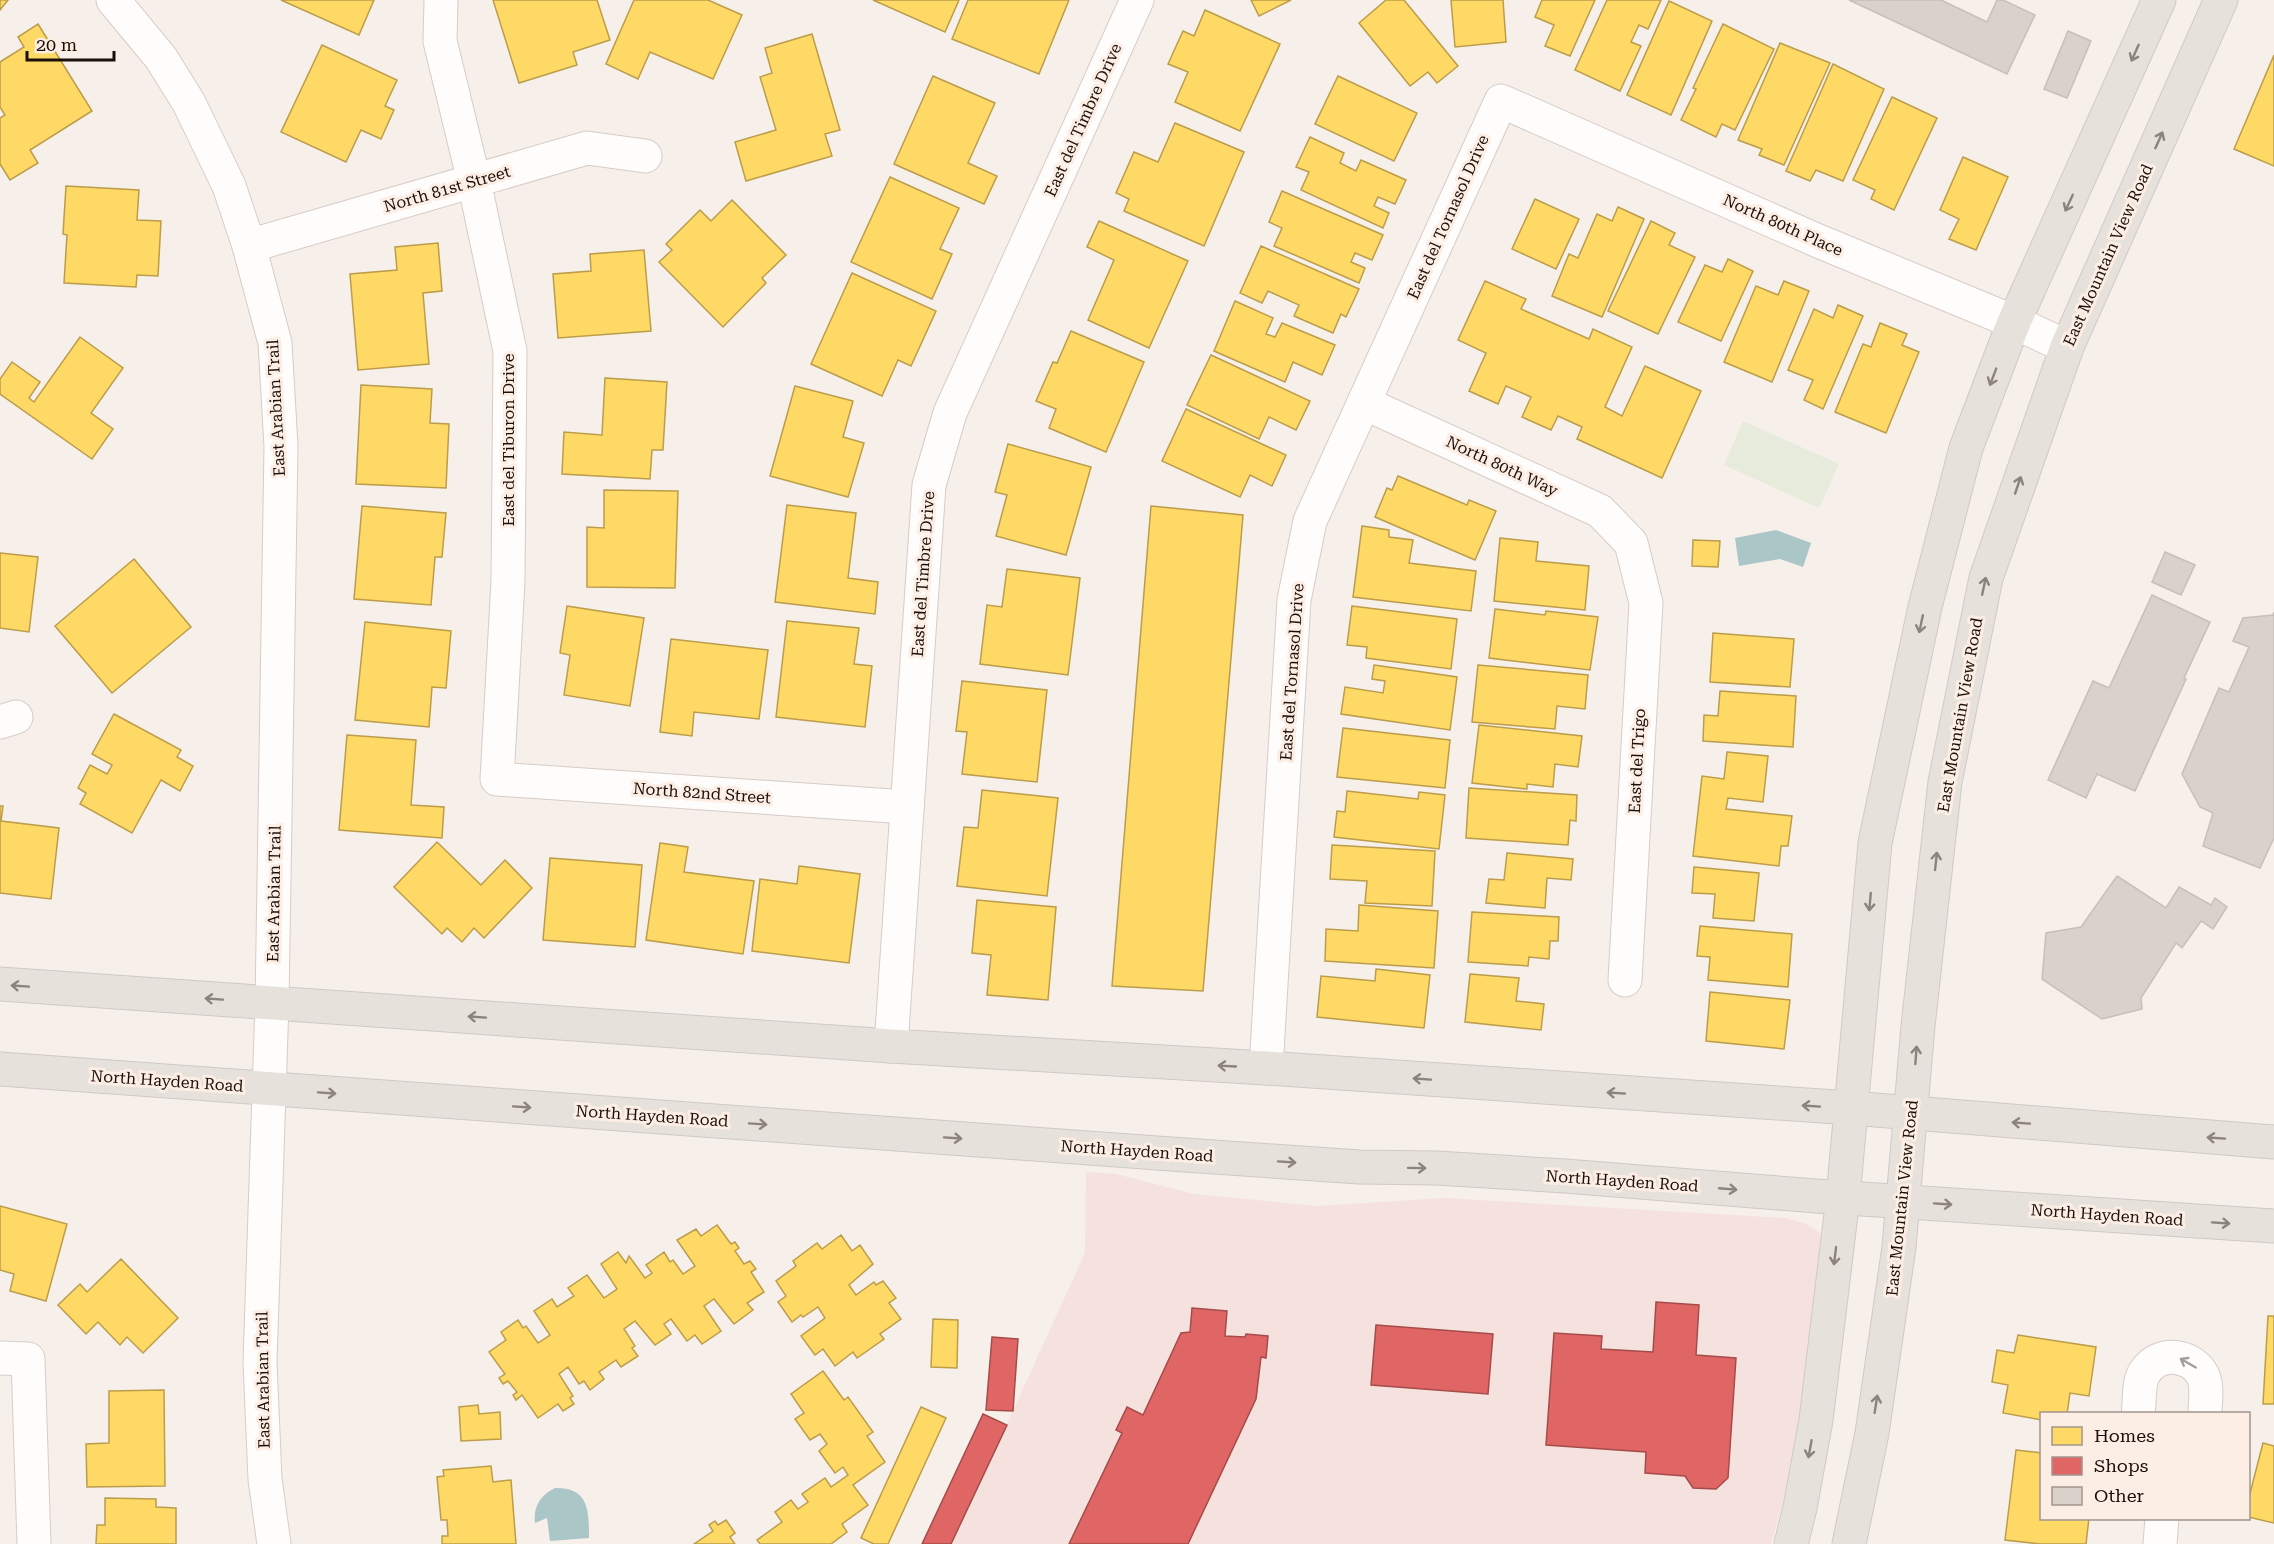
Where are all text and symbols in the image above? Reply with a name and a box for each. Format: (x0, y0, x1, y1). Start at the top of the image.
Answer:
scale bar (27, 24, 114, 62)
text: 20 m (36, 34, 77, 55)
street label: East del Timbre Drive (1041, 40, 1126, 200)
one-way arrow (2129, 44, 2141, 62)
one-way arrow (2154, 131, 2165, 149)
street label: East del Tornasol Drive (1403, 132, 1493, 302)
street label: East Mountain View Road (2059, 161, 2157, 349)
street label: North 81st Street (381, 162, 513, 216)
street label: North 80th Place (1720, 190, 1846, 260)
one-way arrow (2062, 194, 2074, 212)
street label: East Arabian Trail (263, 339, 289, 477)
street label: East del Tiburon Drive (499, 353, 518, 527)
one-way arrow (1987, 367, 1998, 386)
street label: North 80th Way (1443, 432, 1561, 500)
one-way arrow (2013, 476, 2024, 495)
street label: East del Timbre Drive (908, 490, 938, 657)
one-way arrow (1979, 577, 1990, 596)
street label: East del Tornasol Drive (1276, 583, 1308, 761)
one-way arrow (1915, 614, 1926, 634)
street label: East Mountain View Road (1934, 616, 1986, 814)
street label: East del Trigo (1625, 708, 1649, 814)
street label: North 82nd Street (632, 779, 772, 807)
street label: East Arabian Trail (263, 825, 285, 963)
one-way arrow (1931, 851, 1942, 871)
one-way arrow (1864, 891, 1875, 911)
one-way arrow (10, 980, 30, 991)
one-way arrow (205, 993, 225, 1004)
one-way arrow (467, 1011, 487, 1022)
one-way arrow (1910, 1045, 1921, 1065)
one-way arrow (1217, 1060, 1237, 1071)
street label: North Hayden Road (90, 1066, 244, 1096)
one-way arrow (1412, 1073, 1432, 1084)
one-way arrow (317, 1087, 337, 1098)
one-way arrow (1607, 1087, 1627, 1098)
street label: East Mountain View Road (1882, 1099, 1922, 1297)
street label: North Hayden Road (575, 1101, 729, 1131)
one-way arrow (1801, 1101, 1821, 1112)
one-way arrow (511, 1102, 531, 1113)
one-way arrow (2012, 1117, 2032, 1128)
one-way arrow (748, 1119, 768, 1130)
one-way arrow (2206, 1132, 2226, 1143)
one-way arrow (942, 1133, 962, 1144)
street label: North Hayden Road (1060, 1136, 1214, 1166)
one-way arrow (1277, 1156, 1297, 1167)
one-way arrow (1407, 1162, 1427, 1173)
street label: North Hayden Road (1545, 1166, 1699, 1196)
one-way arrow (1717, 1184, 1737, 1195)
one-way arrow (1932, 1198, 1952, 1209)
street label: North Hayden Road (2030, 1200, 2184, 1230)
one-way arrow (2211, 1217, 2231, 1228)
one-way arrow (1829, 1246, 1840, 1266)
street label: East Arabian Trail (252, 1311, 274, 1449)
one-way arrow (2180, 1357, 2197, 1369)
one-way arrow (1871, 1395, 1882, 1414)
legend (2040, 1412, 2250, 1520)
text: Homes (2094, 1425, 2155, 1446)
one-way arrow (1805, 1439, 1816, 1459)
text: Shops (2094, 1455, 2148, 1476)
text: Other (2094, 1485, 2144, 1506)

